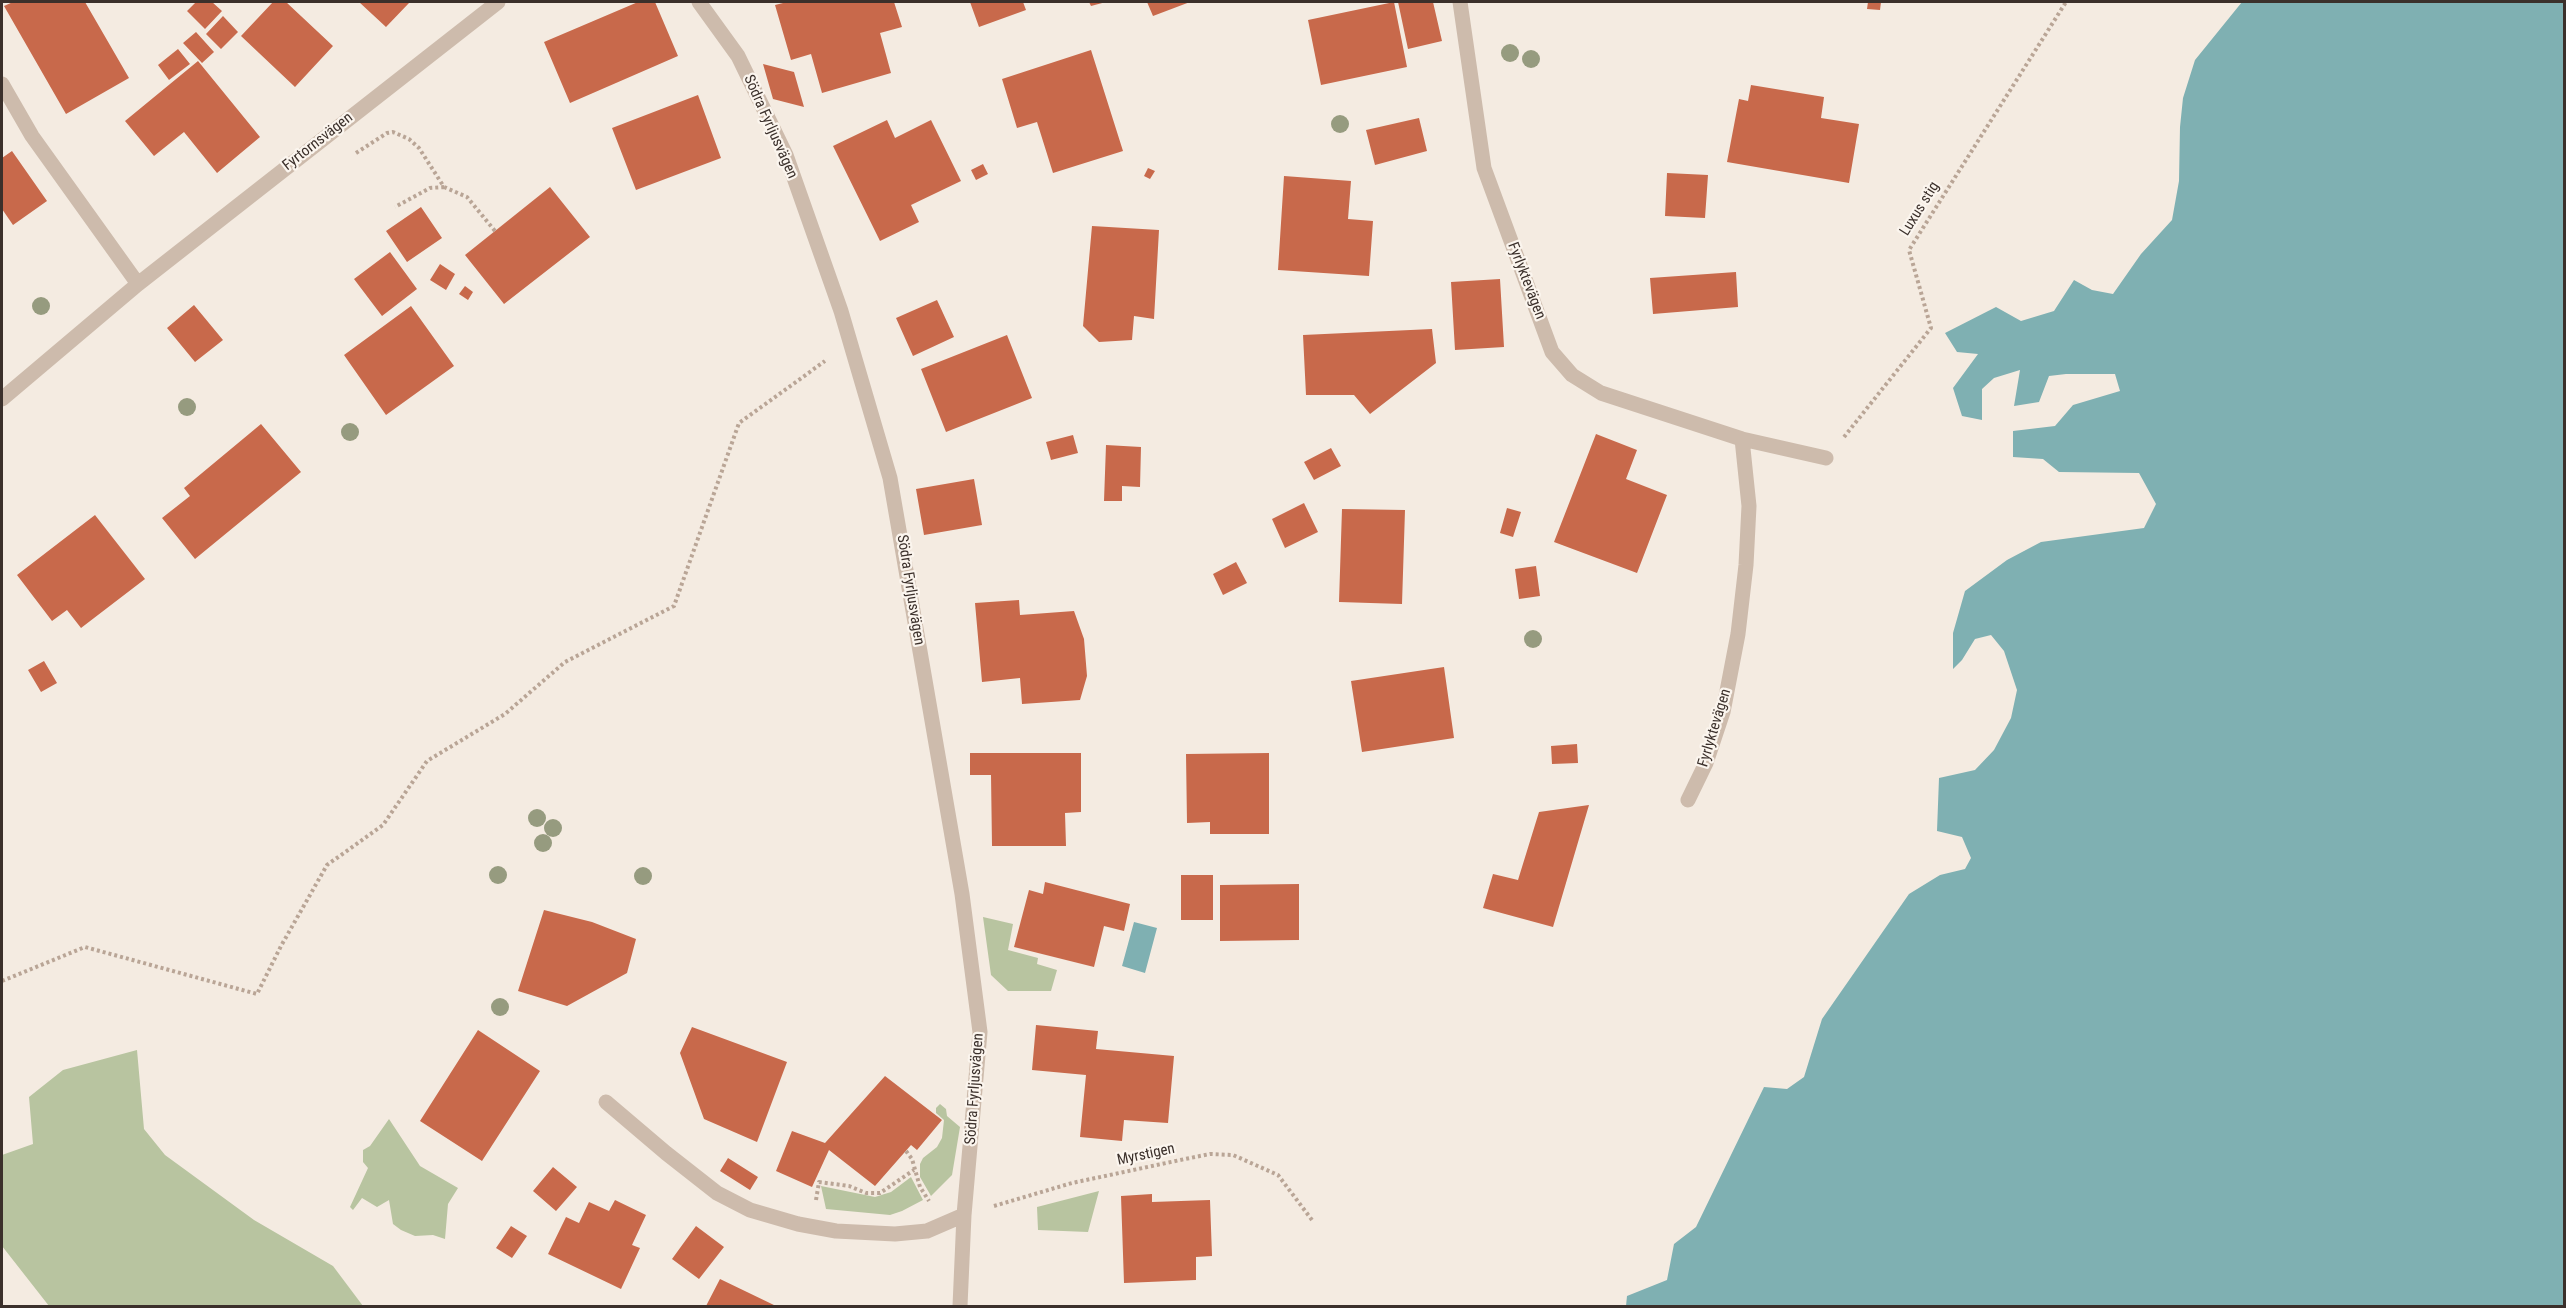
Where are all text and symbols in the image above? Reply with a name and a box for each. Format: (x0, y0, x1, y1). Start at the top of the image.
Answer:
street label: Södra Fyrljusvägen (739, 72, 801, 182)
street label: Fyrtornsvägen (279, 109, 357, 175)
street label: Luxus stig (1896, 179, 1944, 239)
street label: Fyrlyktevägen (1503, 240, 1549, 322)
street label: Södra Fyrljusvägen (892, 533, 928, 647)
street label: Fyrlyktevägen (1695, 687, 1735, 769)
street label: Södra Fyrljusvägen (962, 1033, 988, 1145)
street label: Myrstigen (1115, 1140, 1177, 1170)

